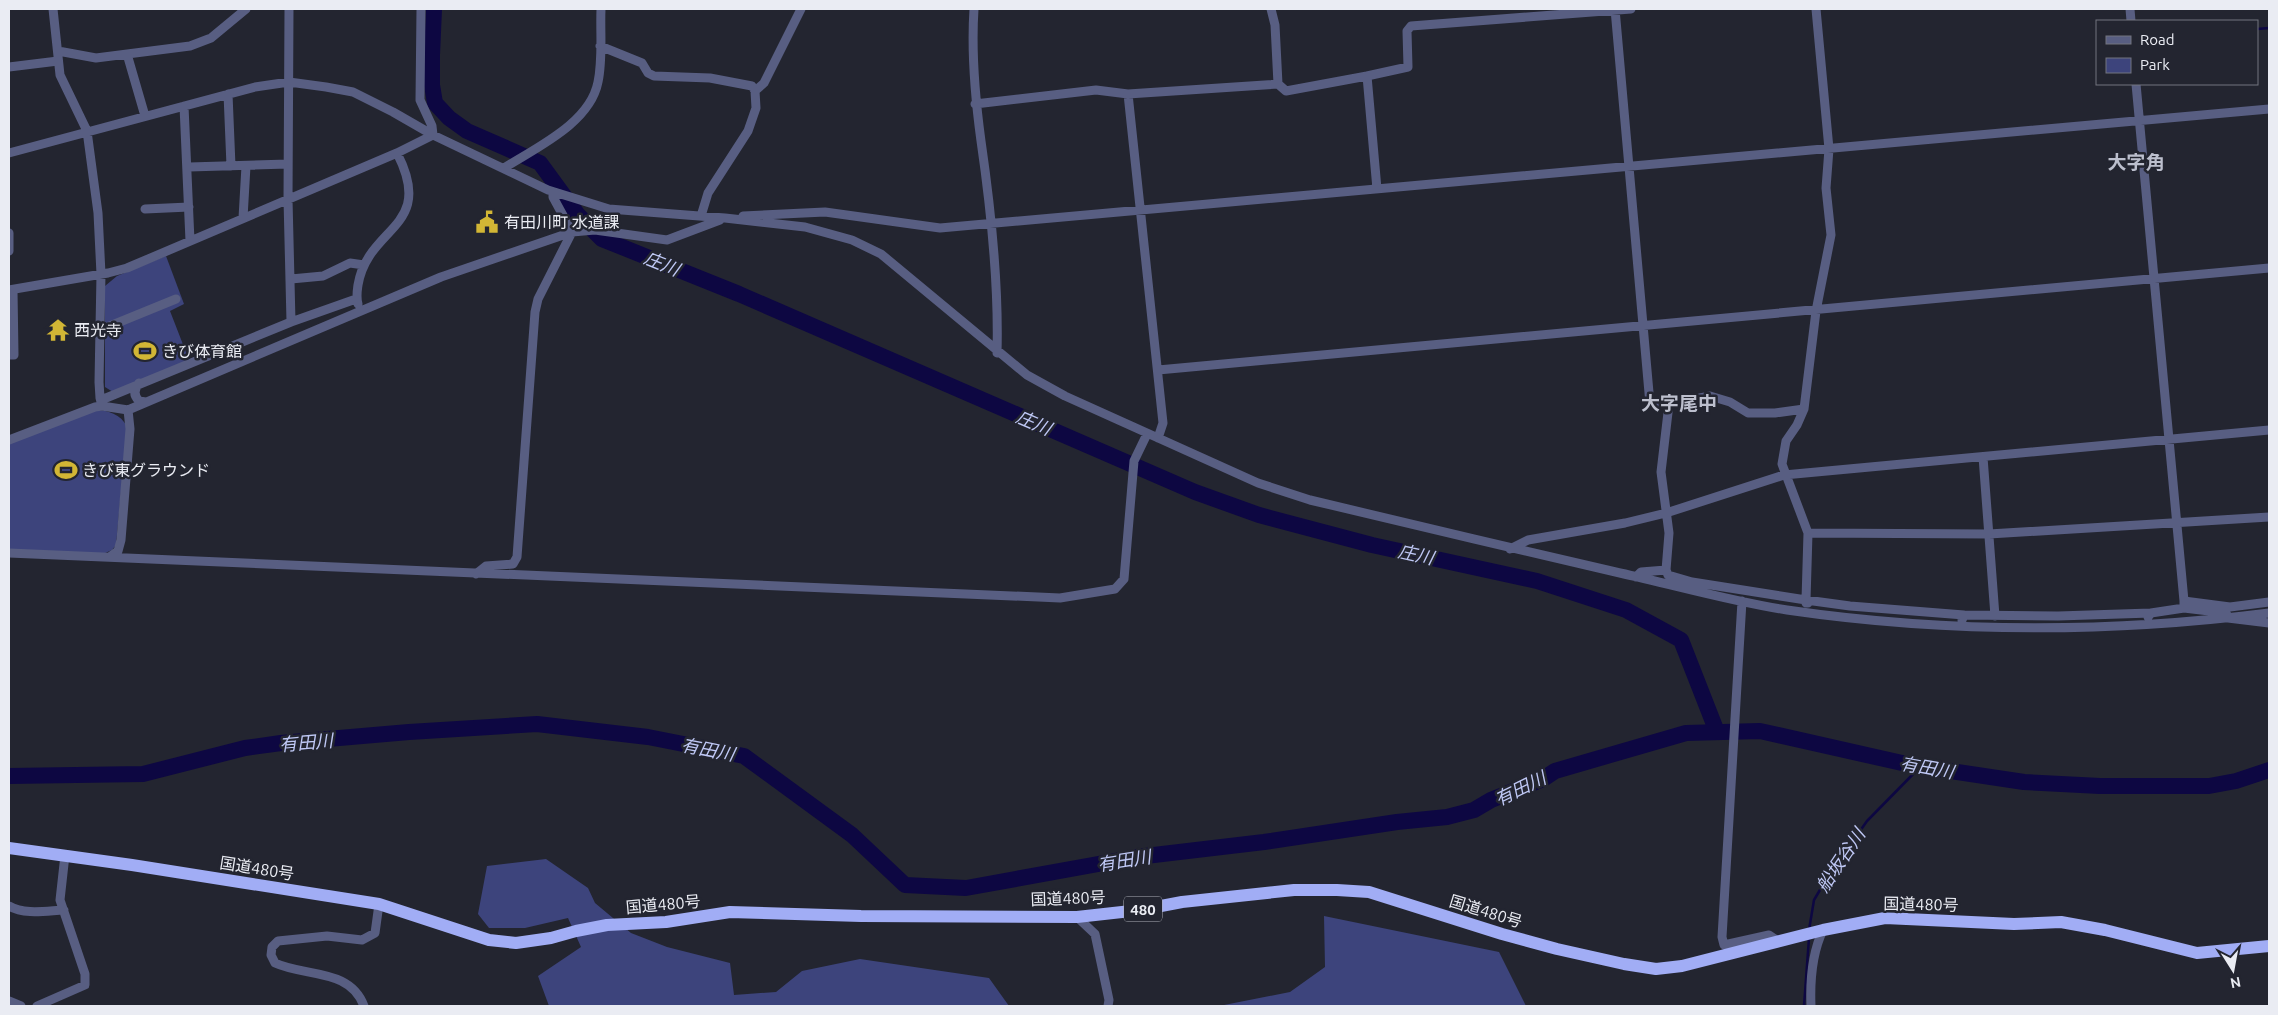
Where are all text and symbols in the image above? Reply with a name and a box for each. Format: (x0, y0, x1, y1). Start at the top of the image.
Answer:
legend (2096, 20, 2258, 85)
text: Road (2140, 31, 2175, 48)
text: Park (2140, 56, 2170, 73)
district label: 大字角 (2107, 151, 2165, 173)
public building icon: 有田川町 水道課 (474, 209, 500, 235)
place label: 有田川町 水道課 (504, 213, 620, 231)
water label: 庄川 (642, 247, 684, 280)
temple icon: 西光寺 (45, 317, 71, 343)
place label: 西光寺 (74, 321, 122, 339)
sports icon: きび体育館 (132, 338, 158, 364)
place label: きび体育館 (162, 342, 242, 360)
district label: 大字尾中 (1641, 392, 1717, 414)
water label: 庄川 (1014, 406, 1056, 439)
sports icon: きび東グラウンド (53, 457, 79, 483)
place label: きび東グラウンド (82, 461, 210, 479)
water label: 庄川 (1396, 540, 1438, 568)
water label: 有田川 (278, 730, 336, 754)
water label: 有田川 (680, 734, 738, 764)
water label: 有田川 (1899, 752, 1957, 782)
water label: 有田川 (1491, 766, 1550, 809)
water label: 船坂谷川 (1812, 823, 1870, 895)
water label: 有田川 (1096, 846, 1154, 874)
street label: 国道480号 (219, 853, 295, 883)
street label: 国道480号 (1030, 888, 1106, 908)
street label: 国道480号 (1447, 891, 1525, 931)
street label: 国道480号 (625, 892, 701, 916)
street label: 国道480号 (1883, 894, 1959, 914)
road number: 480 (1124, 896, 1162, 922)
north arrow (2208, 945, 2258, 995)
text: N (2229, 974, 2242, 992)

